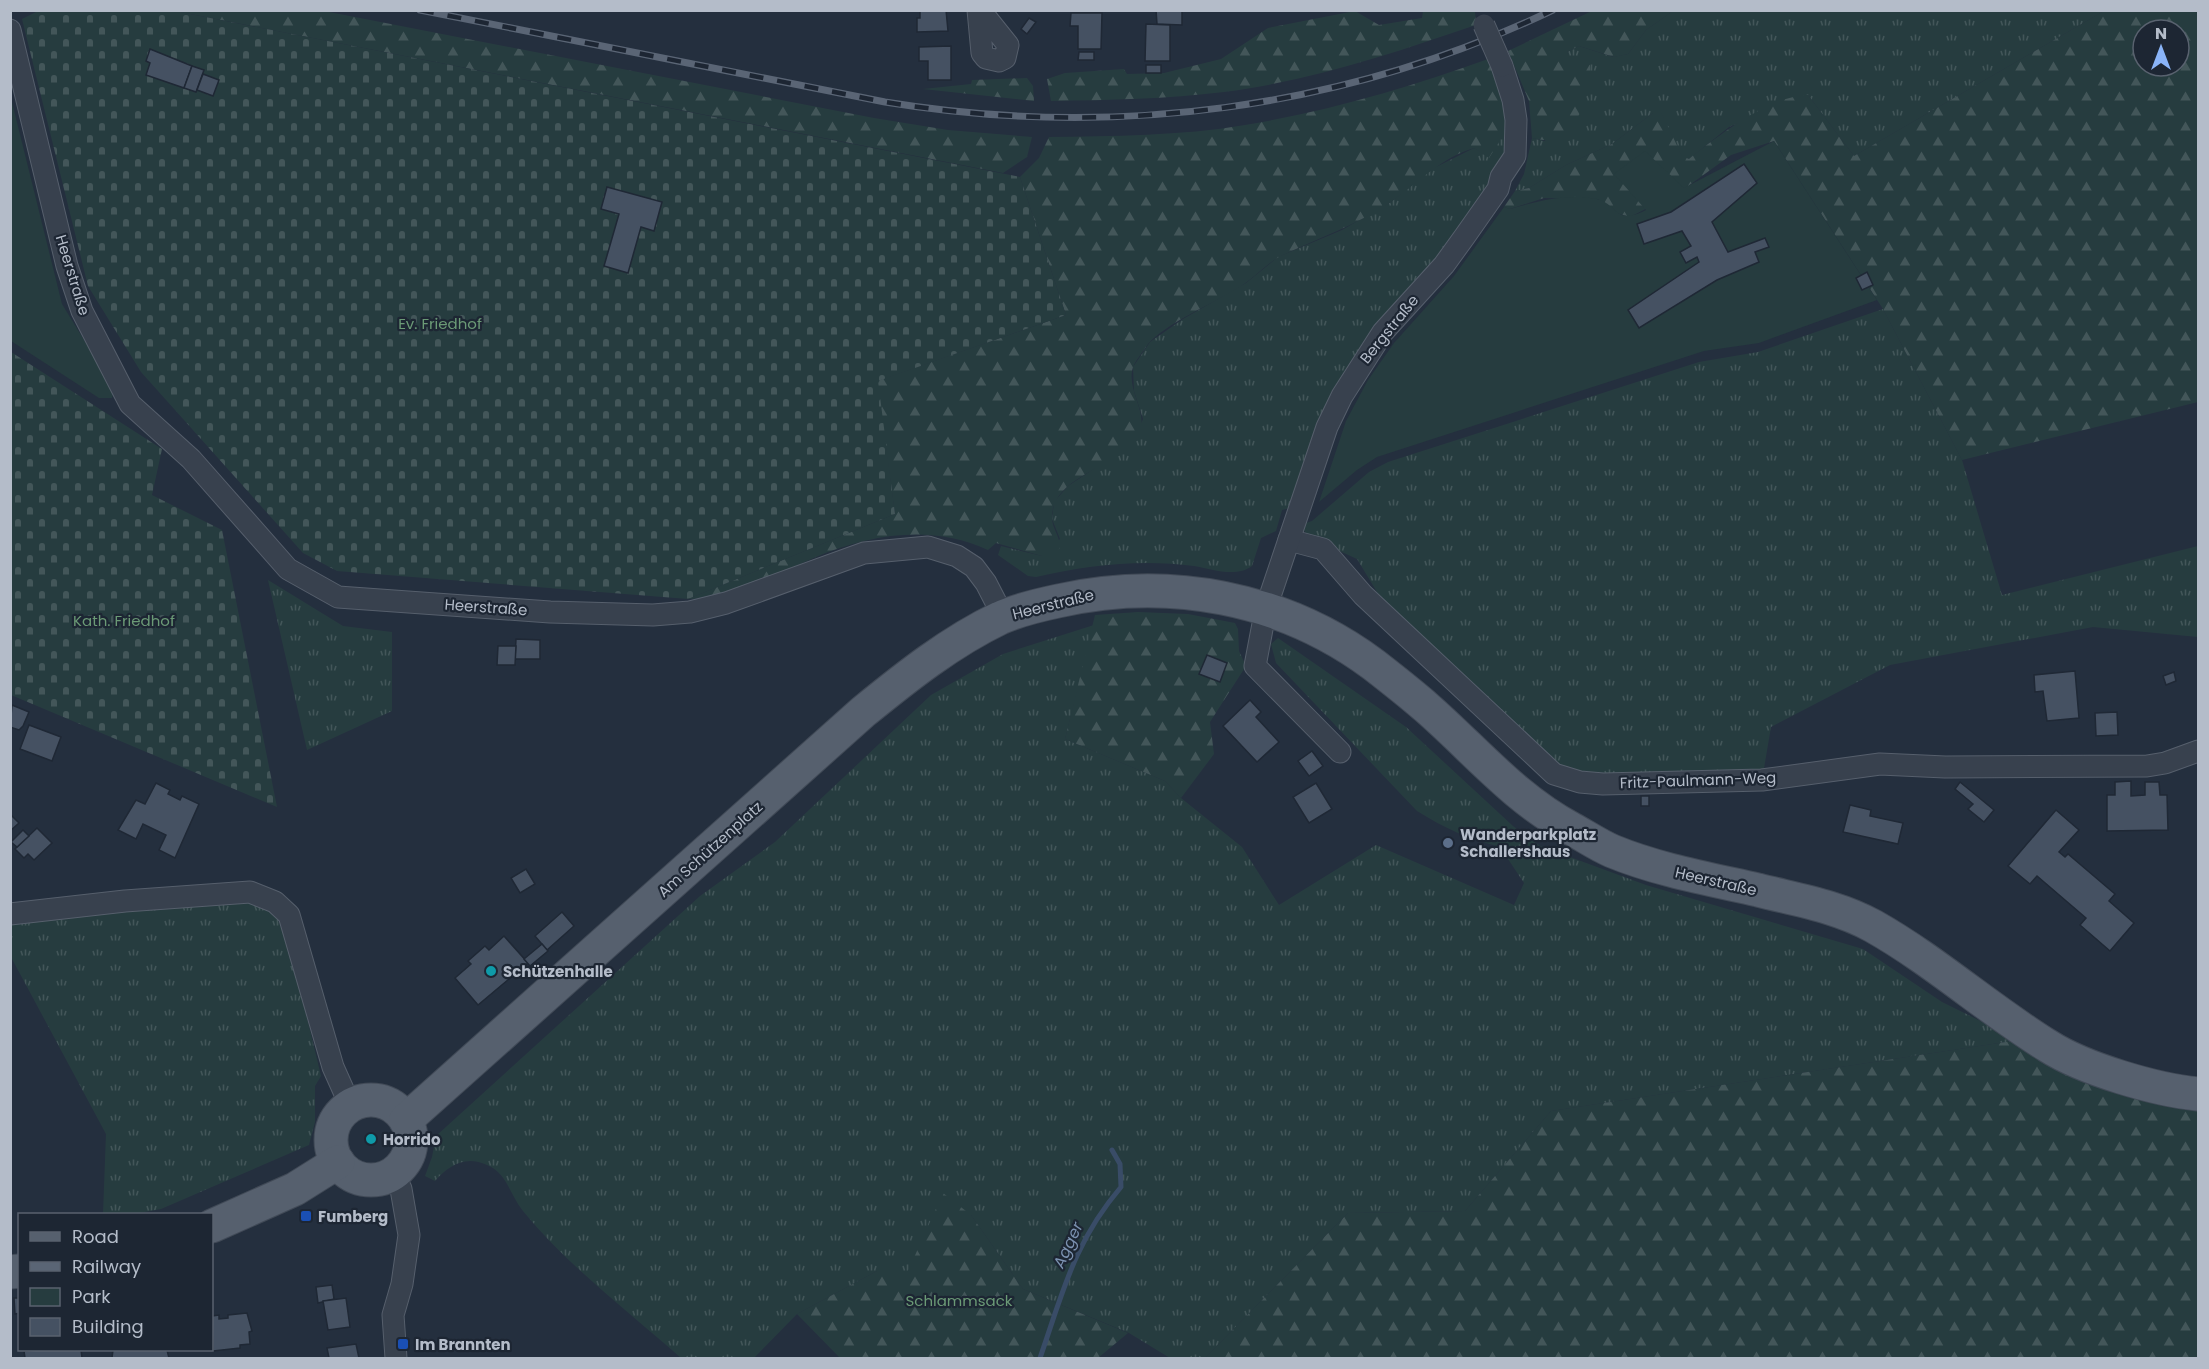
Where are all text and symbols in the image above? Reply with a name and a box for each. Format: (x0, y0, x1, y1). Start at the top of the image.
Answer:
north arrow (2131, 18, 2191, 78)
text: N (2155, 22, 2167, 45)
street label: Heerstraße (51, 232, 95, 318)
street label: Bergstraße (1355, 290, 1423, 368)
park label: Ev. Friedhof (398, 313, 482, 334)
street label: Heerstraße (1010, 584, 1096, 624)
street label: Heerstraße (444, 594, 528, 620)
park label: Kath. Friedhof (73, 610, 175, 631)
street label: Fritz-Paulmann-Weg (1619, 767, 1777, 793)
street label: Am Schützenplatz (653, 796, 767, 902)
place label: Wanderparkplatz Schallershaus (1460, 824, 1596, 862)
marker: Wanderparkplatz Schallershaus (1441, 836, 1455, 850)
street label: Heerstraße (1673, 861, 1759, 901)
place label: Schützenhalle (503, 961, 613, 982)
marker: Schützenhalle (484, 964, 498, 978)
place label: Horrido (383, 1129, 441, 1150)
marker: Horrido (364, 1132, 378, 1146)
place label: Fumberg (318, 1206, 388, 1227)
marker: Fumberg (299, 1209, 313, 1223)
legend (18, 1213, 213, 1351)
water label: Agger (1047, 1217, 1089, 1273)
text: Road (72, 1224, 119, 1249)
text: Railway (72, 1254, 141, 1279)
text: Park (72, 1284, 111, 1309)
park label: Schlammsack (905, 1290, 1013, 1311)
text: Building (72, 1314, 144, 1339)
place label: Im Brannten (415, 1334, 511, 1355)
marker: Im Brannten (396, 1337, 410, 1351)

